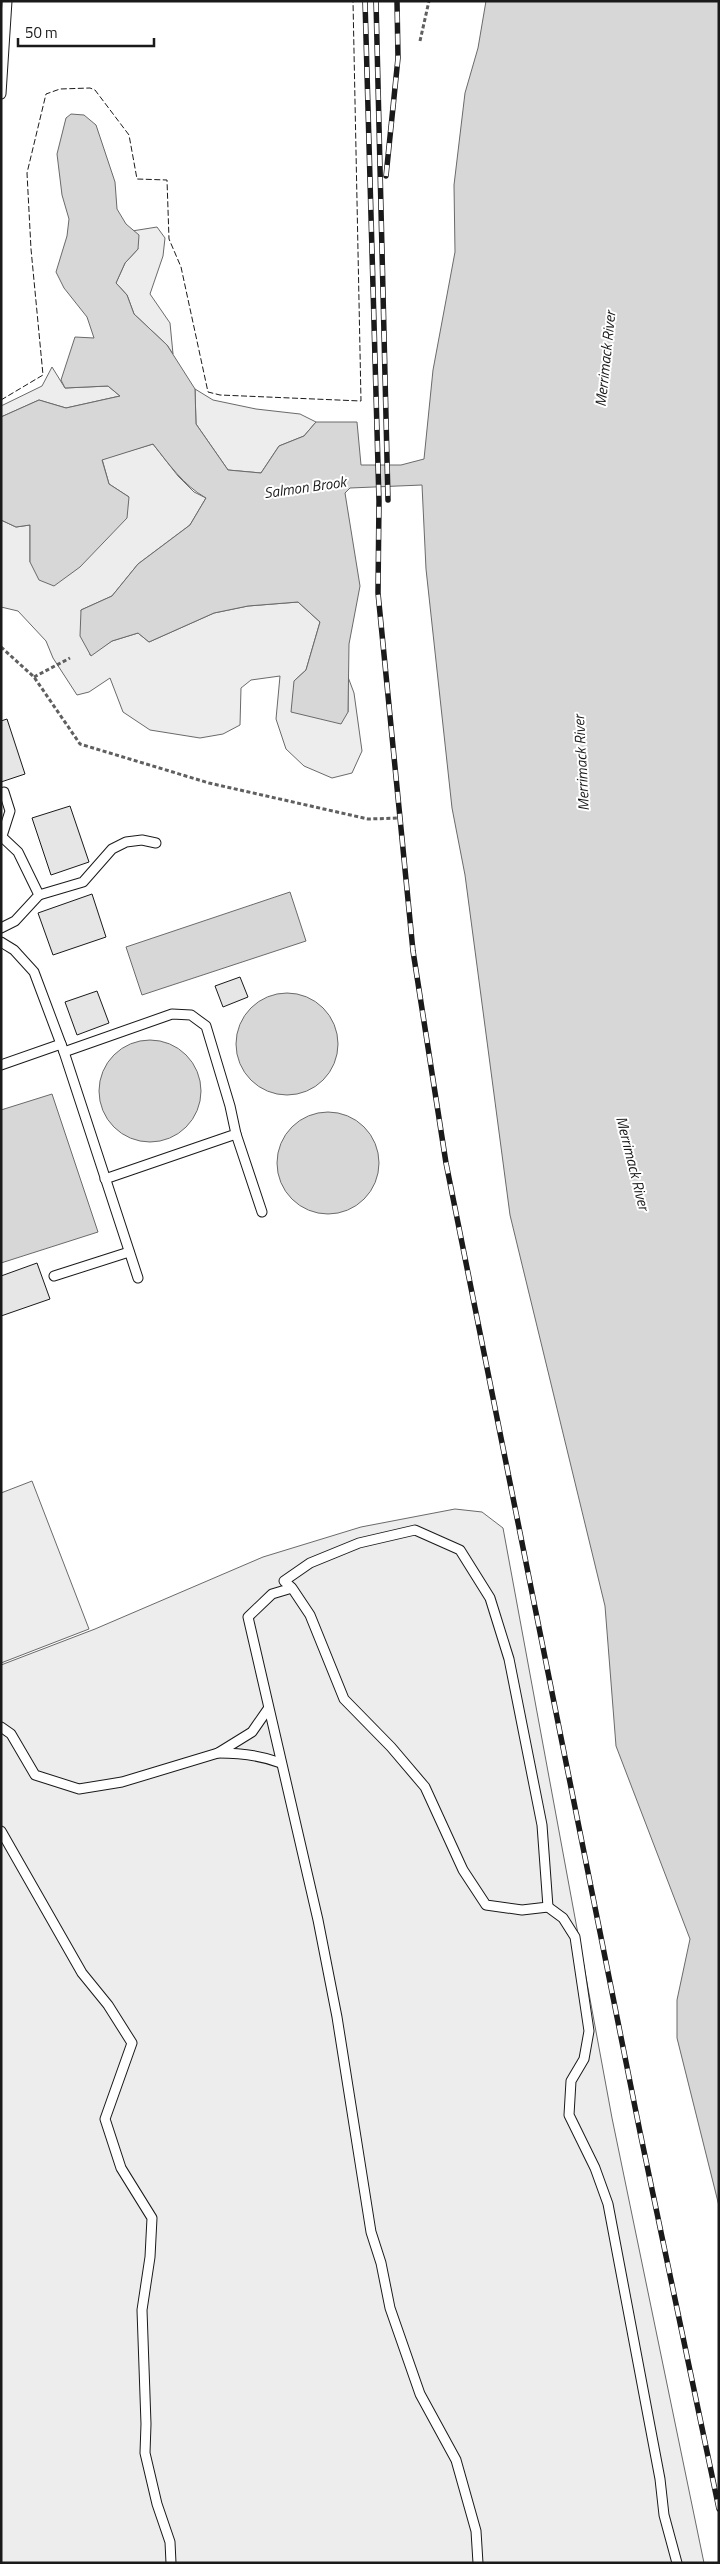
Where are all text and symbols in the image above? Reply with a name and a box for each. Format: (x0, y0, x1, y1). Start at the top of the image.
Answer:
scale bar (18, 15, 154, 47)
text: 50 m (25, 21, 58, 44)
water label: Merrimack River (589, 308, 622, 408)
water label: Salmon Brook (262, 470, 350, 504)
water label: Merrimack River (567, 712, 595, 812)
water label: Merrimack River (610, 1114, 656, 1215)

